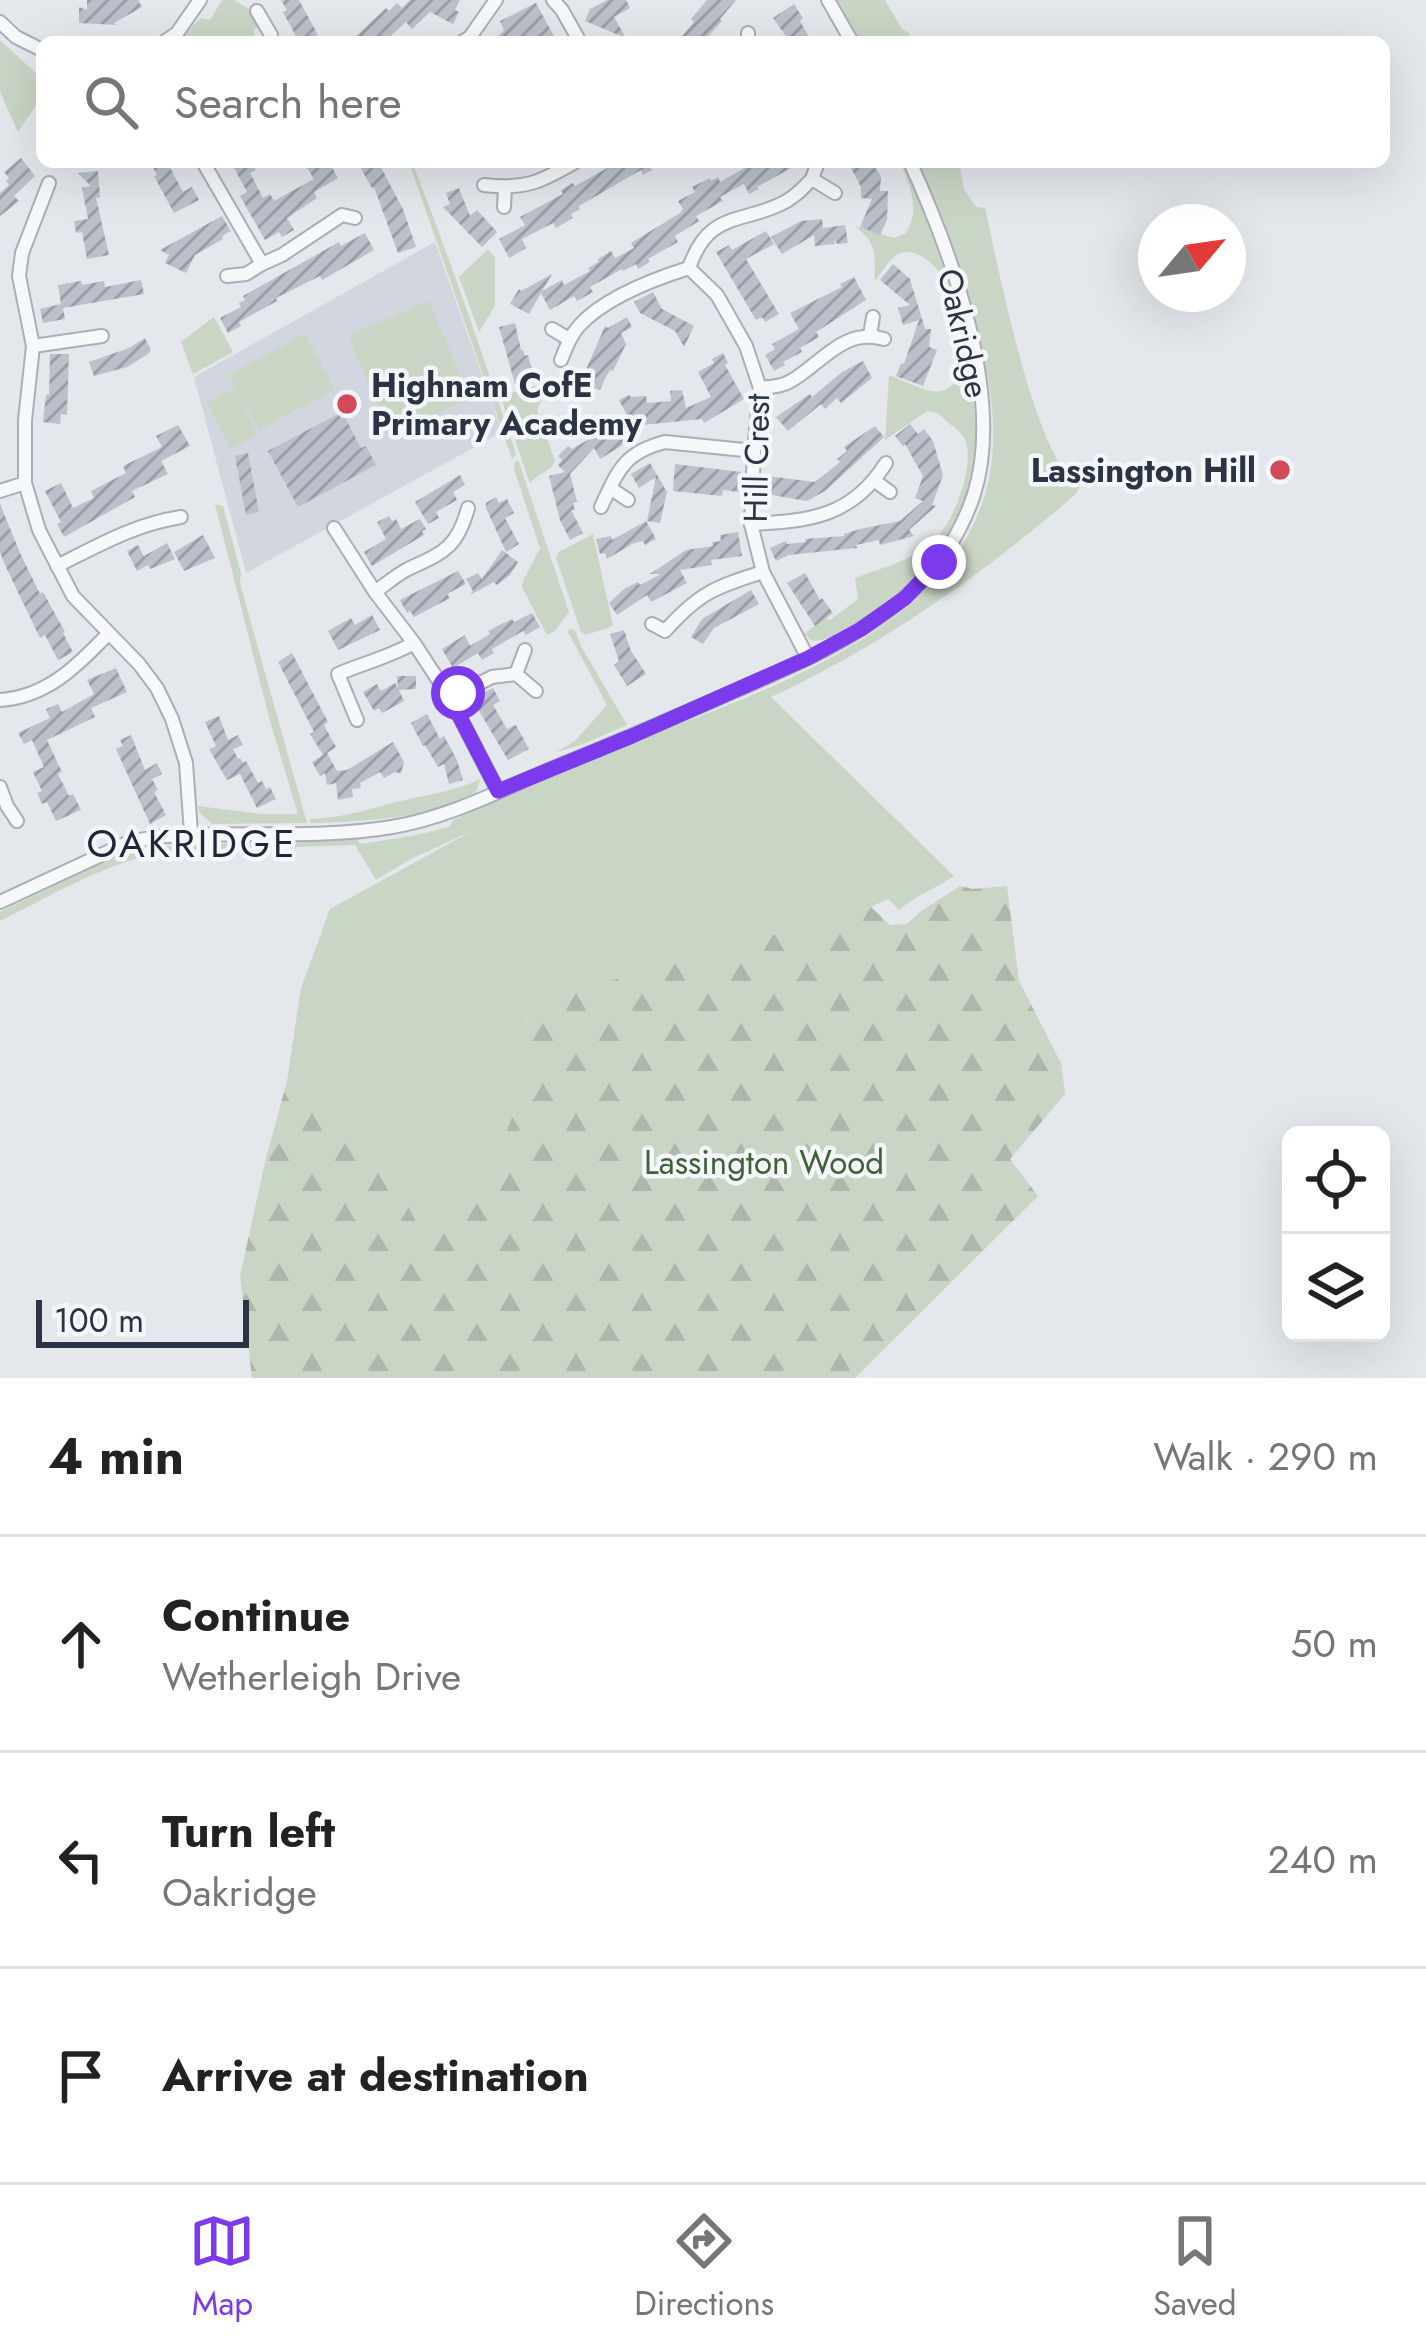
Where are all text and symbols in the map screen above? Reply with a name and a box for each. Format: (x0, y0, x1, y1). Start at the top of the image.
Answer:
search box (36, 36, 1390, 168)
icon: search (78, 69, 144, 135)
text: Search here (174, 70, 402, 135)
north arrow (1138, 204, 1246, 312)
street label: Oakridge (926, 264, 1001, 402)
place label: Highnam CofE Primary Academy (371, 362, 643, 447)
marker: Highnam CofE Primary Academy (334, 391, 360, 417)
street label: Hill Crest (732, 393, 781, 523)
place label: Lassington Hill (1031, 447, 1256, 494)
marker: Lassington Hill (1267, 457, 1293, 483)
route end (912, 535, 966, 589)
route start (431, 666, 485, 720)
district label: OAKRIDGE (86, 815, 298, 872)
map controls (1282, 1126, 1390, 1342)
button: locate (1282, 1126, 1390, 1234)
park label: Lassington Wood (644, 1139, 884, 1186)
button: layers (1282, 1234, 1390, 1342)
scale bar (36, 1294, 249, 1347)
text: 100 m (54, 1297, 144, 1344)
text: 4 min (48, 1419, 184, 1493)
text: Walk · 290 m (1153, 1428, 1378, 1485)
text: Continue (162, 1583, 350, 1648)
icon: ahead (48, 1611, 114, 1677)
text: 50 m (1290, 1615, 1378, 1672)
text: Wetherleigh Drive (162, 1648, 461, 1705)
text: Turn left (162, 1799, 335, 1864)
icon: left (48, 1827, 114, 1893)
text: 240 m (1268, 1831, 1378, 1888)
text: Oakridge (162, 1864, 317, 1921)
icon: arrive (48, 2043, 114, 2109)
text: Arrive at destination (162, 2043, 589, 2108)
tab: Map (189, 2208, 255, 2327)
tab: Directions (634, 2208, 774, 2327)
tab: Saved (1153, 2208, 1237, 2327)

